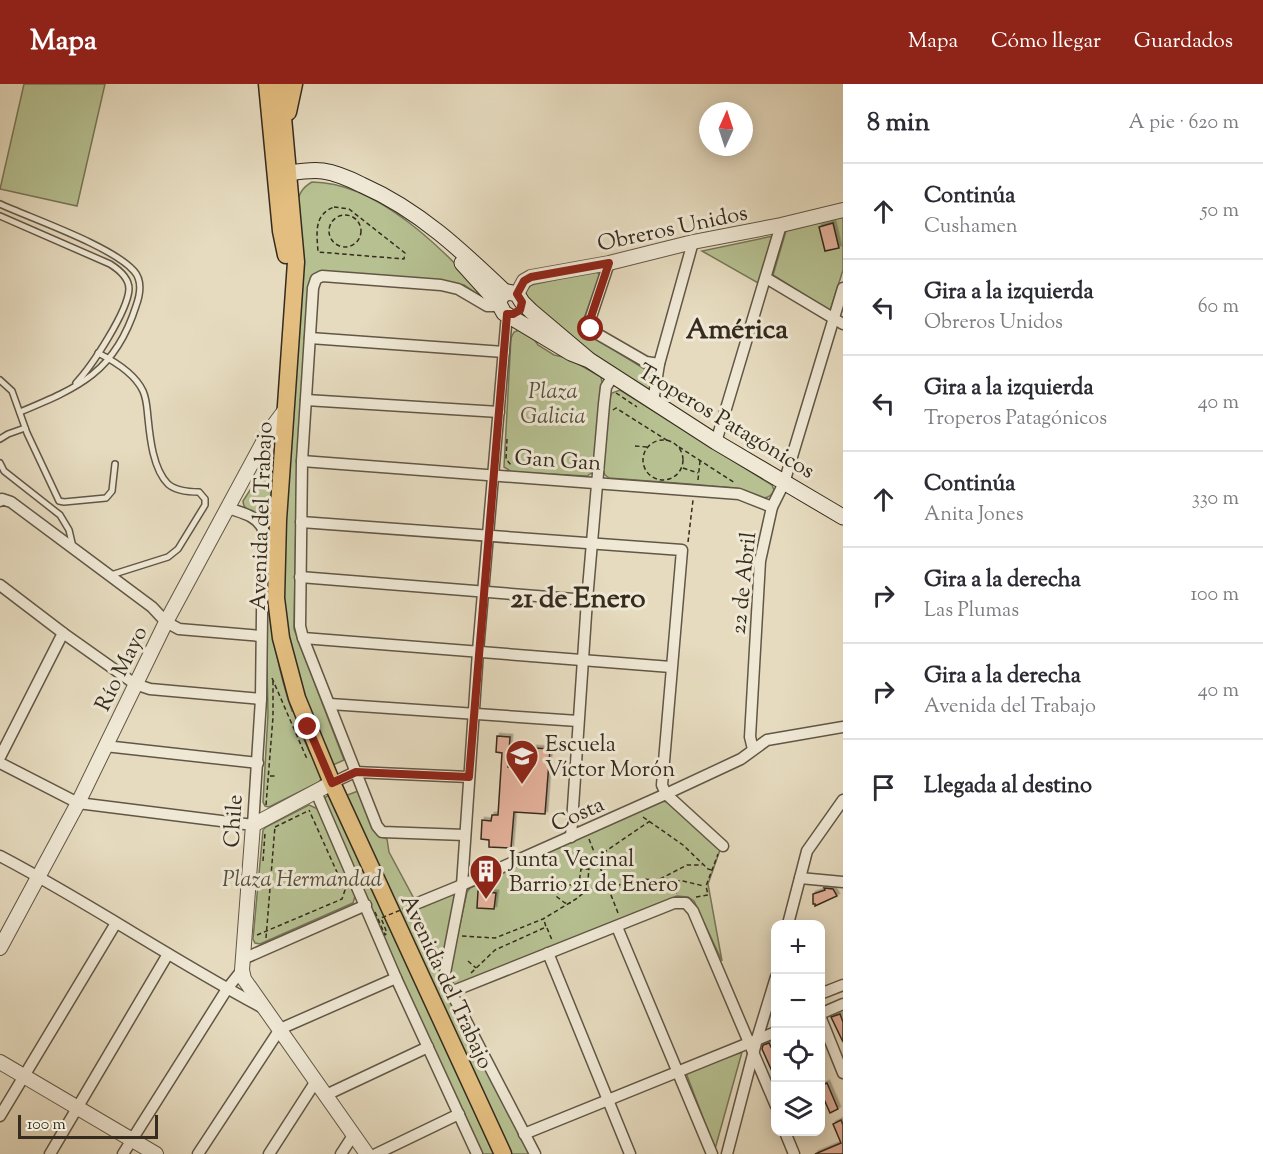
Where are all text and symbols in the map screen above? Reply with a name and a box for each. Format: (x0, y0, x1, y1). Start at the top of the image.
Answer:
text: Mapa (30, 22, 97, 62)
text: Mapa (908, 27, 958, 57)
text: Cómo llegar (991, 27, 1101, 57)
text: Guardados (1134, 27, 1233, 57)
north arrow (699, 102, 753, 156)
text: 8 min (867, 105, 930, 142)
text: A pie · 620 m (1128, 109, 1239, 138)
text: Continúa (924, 181, 1015, 213)
icon: ahead (867, 195, 900, 228)
text: 50 m (1201, 197, 1239, 226)
street label: Obreros Unidos (595, 198, 751, 261)
text: Cushamen (924, 213, 1018, 242)
text: Gira a la izquierda (924, 277, 1094, 309)
icon: left (867, 291, 900, 324)
text: 60 m (1198, 293, 1239, 322)
text: Obreros Unidos (924, 309, 1063, 338)
district label: América (686, 311, 788, 351)
route start (577, 315, 603, 341)
street label: Troperos Patagónicos (631, 357, 820, 488)
text: Gira a la izquierda (924, 373, 1094, 405)
park label: Plaza Galicia (520, 377, 586, 434)
icon: left (867, 387, 900, 420)
text: 40 m (1198, 389, 1239, 418)
text: Troperos Patagónicos (924, 405, 1107, 434)
street label: Avenida del Trabajo (244, 421, 282, 611)
street label: Gan Gan (513, 443, 602, 481)
text: Continúa (924, 469, 1015, 501)
icon: ahead (867, 483, 900, 516)
text: 330 m (1192, 485, 1239, 514)
text: Anita Jones (924, 501, 1024, 530)
street label: 22 de Abril (724, 531, 766, 636)
text: Gira a la derecha (924, 565, 1081, 597)
icon: right (867, 579, 900, 612)
district label: 21 de Enero (510, 580, 646, 620)
text: 100 m (1190, 581, 1239, 610)
text: Las Plumas (924, 597, 1019, 626)
street label: Río Mayo (88, 621, 157, 717)
text: Gira a la derecha (924, 661, 1081, 693)
icon: right (867, 675, 900, 708)
text: 40 m (1198, 677, 1239, 706)
text: Avenida del Trabajo (924, 693, 1096, 722)
route end (294, 713, 320, 739)
place label: Escuela Víctor Morón (545, 730, 675, 787)
school or university icon: Escuela Víctor Morón (504, 738, 540, 785)
icon: arrive (867, 771, 900, 804)
text: Llegada al destino (924, 771, 1092, 803)
street label: Costa (546, 790, 610, 842)
street label: Chile (217, 794, 253, 849)
place label: Junta Vecinal Barrio 21 de Enero (508, 845, 678, 902)
building icon: Junta Vecinal Barrio 21 de Enero (468, 853, 504, 900)
park label: Plaza Hermandad (222, 865, 382, 897)
street label: Avenida del Trabajo (391, 890, 500, 1075)
map controls (771, 920, 825, 1136)
button: + (771, 920, 825, 974)
button: − (771, 974, 825, 1028)
button: locate (771, 1028, 825, 1082)
button: layers (771, 1082, 825, 1136)
scale bar (18, 1112, 158, 1140)
text: 100 m (27, 1114, 66, 1137)

